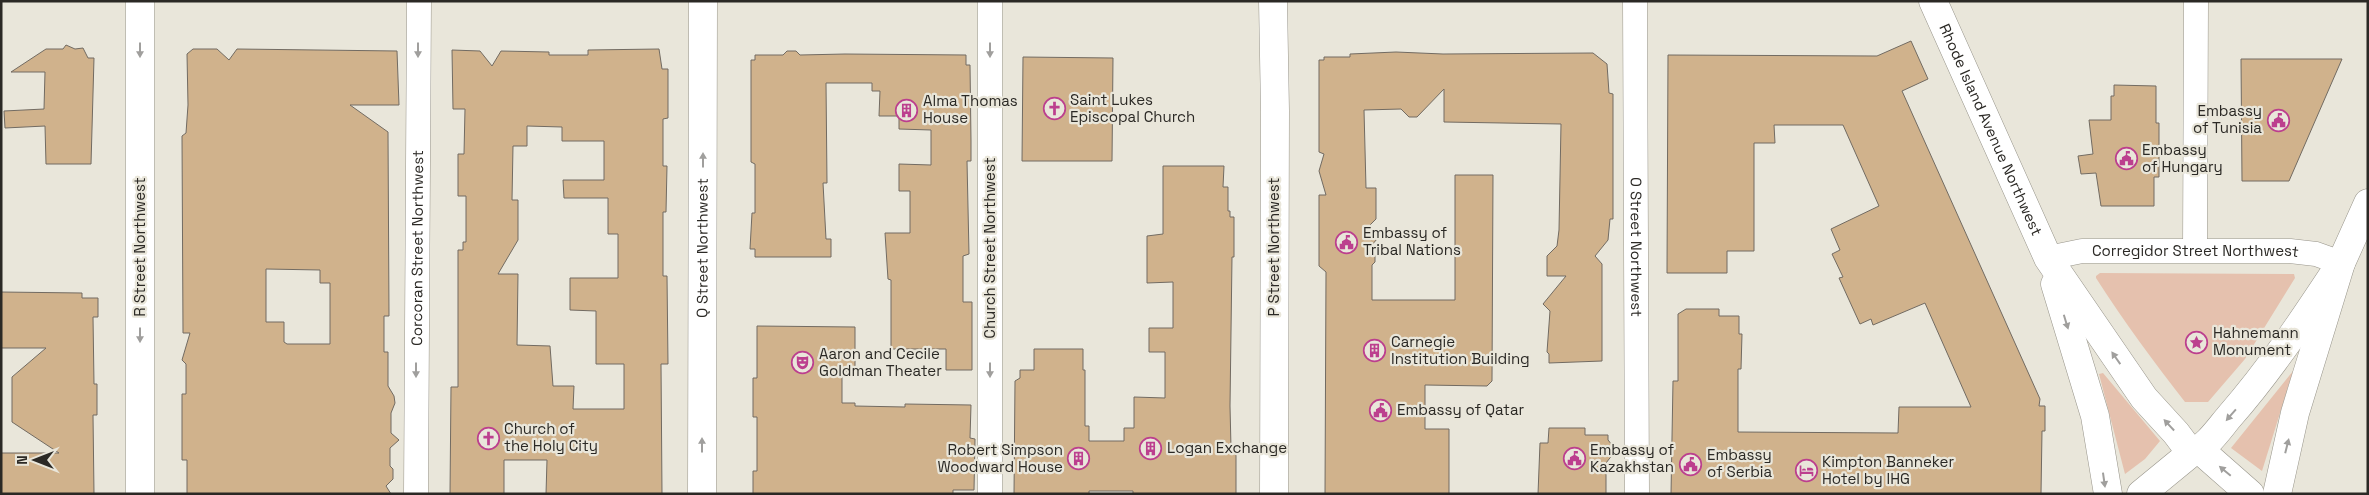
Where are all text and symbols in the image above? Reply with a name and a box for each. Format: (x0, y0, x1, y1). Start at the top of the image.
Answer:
street label: Rhode Island Avenue Northwest (1935, 21, 2047, 238)
one-way arrow (136, 42, 144, 58)
one-way arrow (414, 42, 422, 58)
one-way arrow (986, 42, 994, 58)
place label: Saint Lukes Episcopal Church (1070, 90, 1195, 126)
place label: Alma Thomas House (923, 91, 1018, 127)
church icon: Saint Lukes Episcopal Church (1042, 97, 1066, 121)
building icon: Alma Thomas House (895, 98, 919, 122)
place label: Embassy of Tunisia (2193, 101, 2262, 137)
public building icon: Embassy of Tunisia (2266, 108, 2290, 132)
place label: Embassy of Hungary (2142, 140, 2223, 176)
public building icon: Embassy of Hungary (2114, 147, 2138, 171)
street label: Corcoran Street Northwest (407, 150, 427, 346)
one-way arrow (699, 152, 707, 168)
street label: Church Street Northwest (980, 157, 999, 339)
street label: R Street Northwest (130, 177, 149, 317)
street label: P Street Northwest (1264, 177, 1283, 316)
street label: O Street Northwest (1627, 177, 1646, 317)
street label: Q Street Northwest (692, 178, 712, 318)
place label: Embassy of Tribal Nations (1363, 223, 1461, 259)
public building icon: Embassy of Tribal Nations (1335, 230, 1359, 254)
street label: Corregidor Street Northwest (2092, 241, 2300, 261)
one-way arrow (2063, 315, 2071, 330)
place label: Hahnemann Monument (2213, 323, 2299, 359)
one-way arrow (136, 327, 144, 343)
place icon: Hahnemann Monument (2185, 330, 2209, 354)
place label: Carnegie Institution Building (1391, 332, 1530, 368)
building icon: Carnegie Institution Building (1363, 339, 1387, 363)
place label: Aaron and Cecile Goldman Theater (819, 344, 942, 380)
theatre icon: Aaron and Cecile Goldman Theater (791, 351, 815, 375)
one-way arrow (2111, 352, 2121, 365)
one-way arrow (412, 362, 420, 378)
one-way arrow (986, 362, 994, 378)
public building icon: Embassy of Qatar (1369, 398, 1393, 422)
place label: Embassy of Qatar (1397, 400, 1525, 419)
one-way arrow (2225, 409, 2237, 421)
place label: Church of the Holy City (504, 419, 598, 455)
one-way arrow (2163, 419, 2175, 431)
church icon: Church of the Holy City (476, 426, 500, 450)
north arrow (10, 435, 60, 485)
building icon: Logan Exchange (1139, 436, 1163, 460)
one-way arrow (698, 437, 706, 453)
place label: Logan Exchange (1167, 438, 1287, 457)
one-way arrow (2283, 439, 2291, 454)
place label: Robert Simpson Woodward House (937, 440, 1063, 476)
place label: Embassy of Kazakhstan (1590, 440, 1674, 476)
place label: Embassy of Serbia (1707, 445, 1773, 481)
building icon: Robert Simpson Woodward House (1067, 447, 1091, 471)
public building icon: Embassy of Kazakhstan (1562, 447, 1586, 471)
public building icon: Embassy of Serbia (1679, 452, 1703, 476)
place label: Kimpton Banneker Hotel by IHG (1822, 452, 1954, 488)
text: N (13, 455, 31, 465)
hotel icon: Kimpton Banneker Hotel by IHG (1794, 459, 1818, 483)
one-way arrow (2219, 466, 2232, 477)
one-way arrow (2100, 472, 2108, 488)

